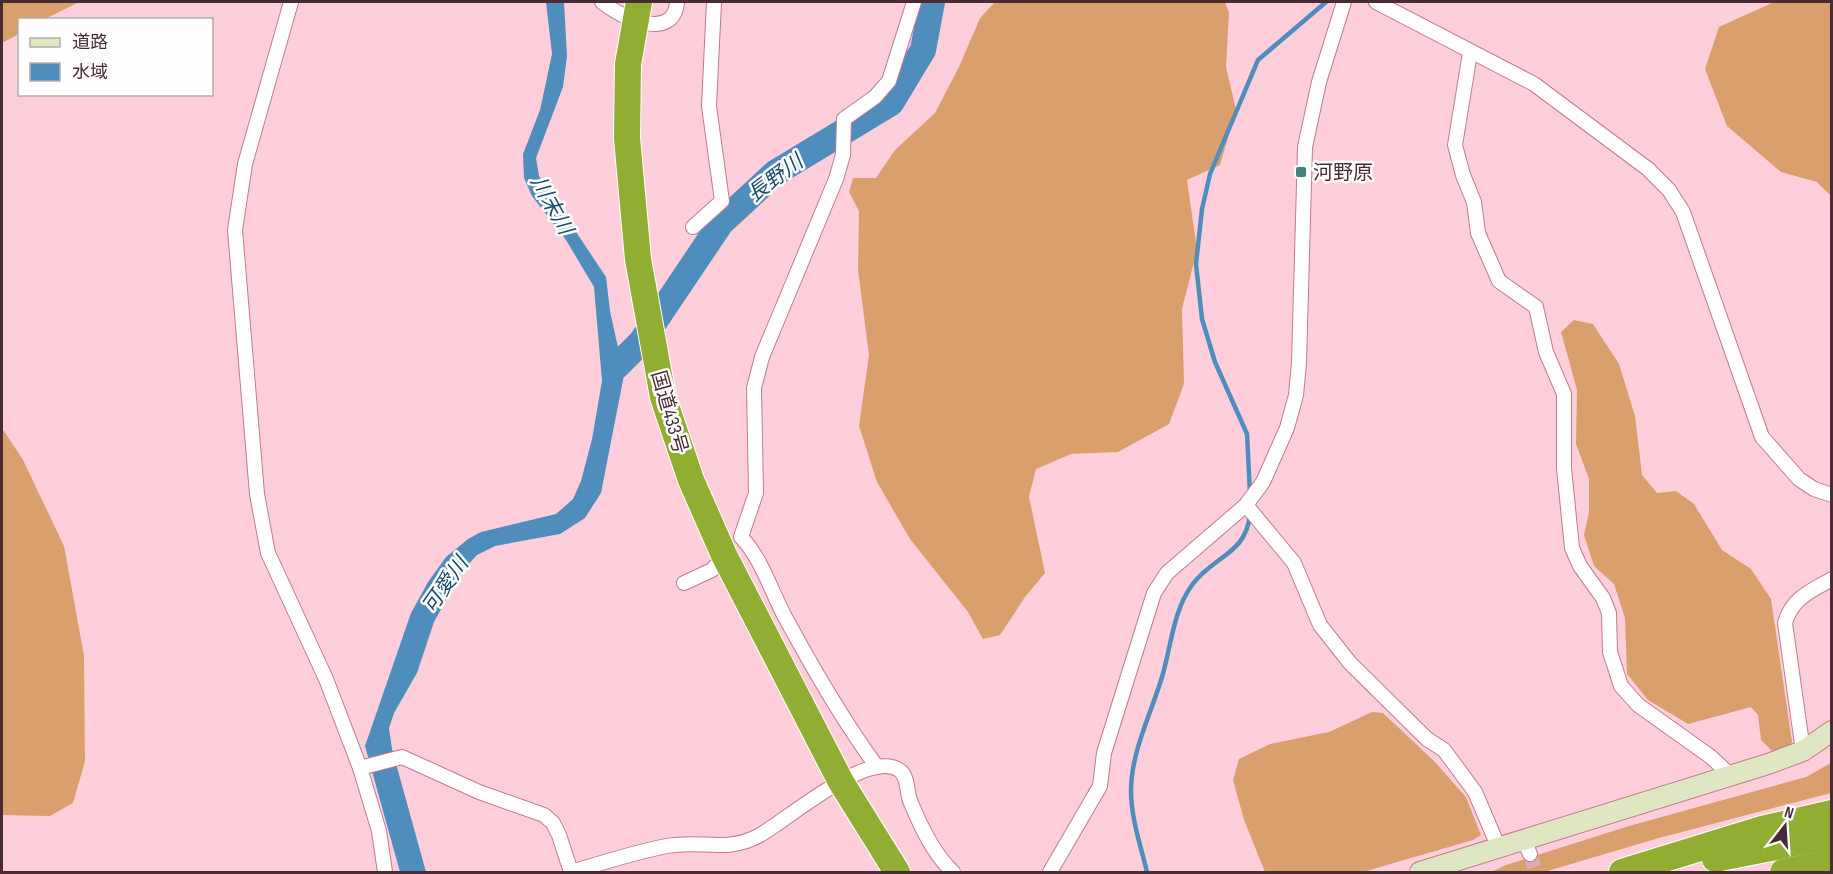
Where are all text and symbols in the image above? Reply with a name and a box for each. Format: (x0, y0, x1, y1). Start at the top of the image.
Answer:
legend (18, 18, 213, 96)
text: 道路 (72, 32, 108, 53)
text: 水域 (72, 62, 108, 83)
water label: 長野川 (743, 148, 810, 207)
place label: 河野原 (1313, 161, 1373, 185)
marker: 河野原 (1294, 165, 1308, 179)
water label: 川末川 (525, 172, 579, 241)
street label: 国道433号 (646, 368, 692, 457)
water label: 可愛川 (417, 551, 475, 618)
north arrow (1755, 796, 1815, 856)
text: N (1782, 803, 1796, 823)

